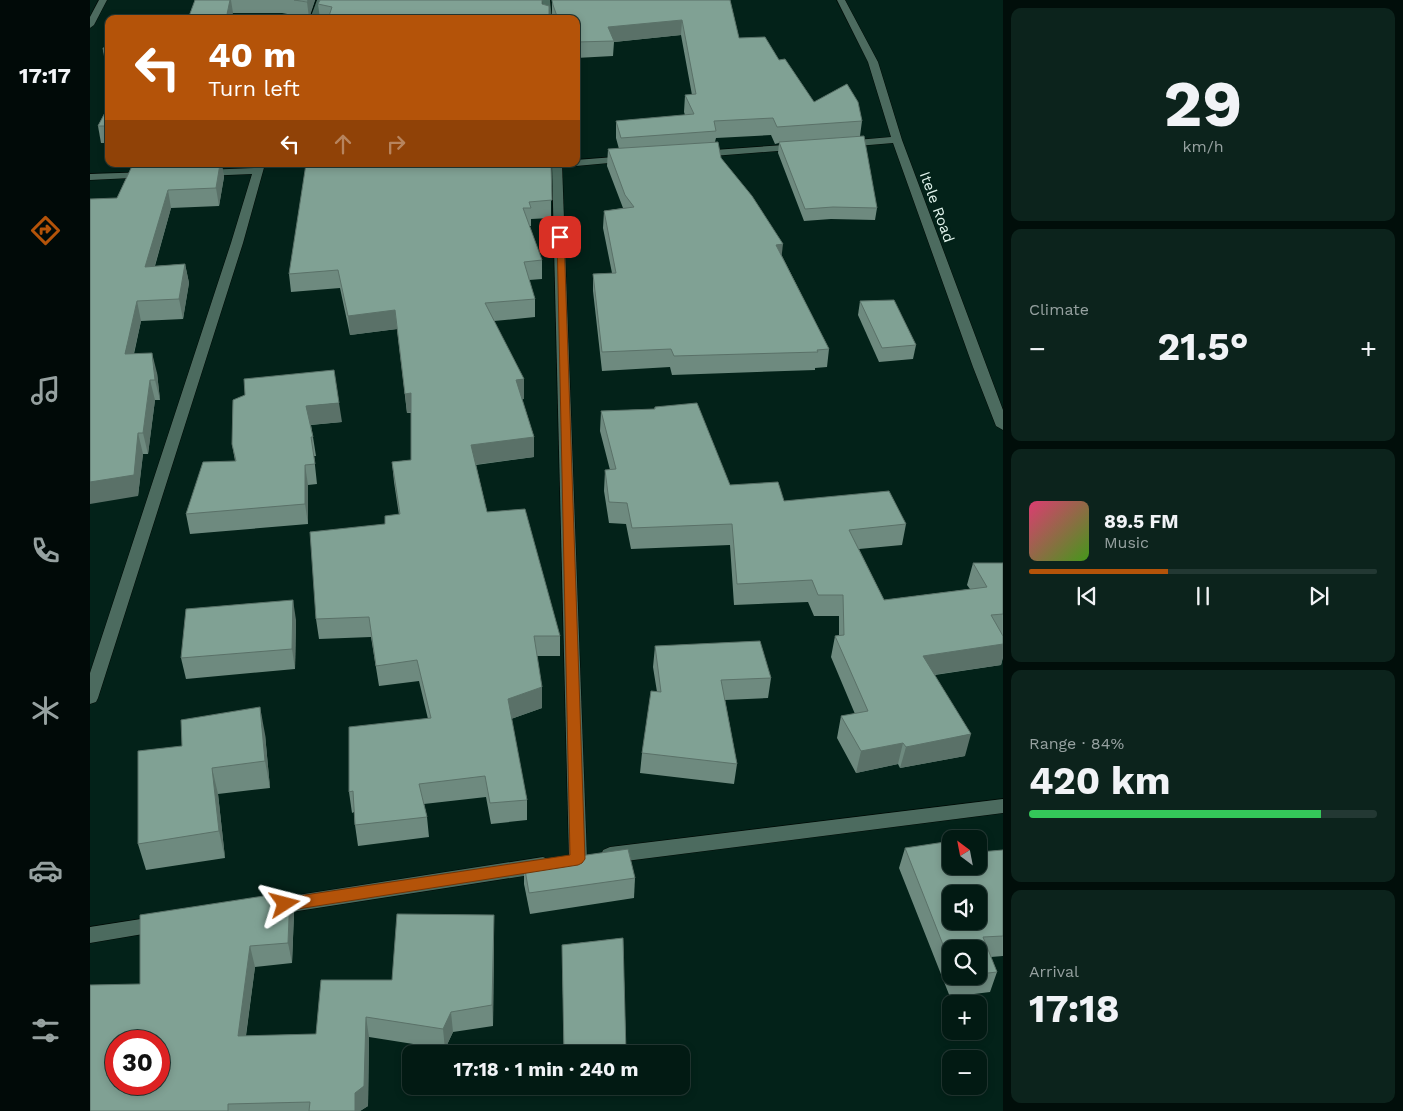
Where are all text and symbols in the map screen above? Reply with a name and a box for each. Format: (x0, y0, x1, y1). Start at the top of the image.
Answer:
text: 40 m (208, 34, 296, 76)
icon: left (125, 35, 190, 100)
text: 17:17 (19, 63, 71, 88)
text: 29 (1164, 66, 1242, 142)
text: Turn left (208, 76, 300, 101)
icon: left (276, 130, 304, 158)
icon: ahead (329, 130, 357, 158)
icon: right (382, 130, 410, 158)
text: km/h (1182, 137, 1224, 156)
street label: Itele Road (916, 169, 958, 245)
icon: directions (28, 213, 63, 248)
pin (539, 216, 581, 258)
icon: arrive (546, 223, 574, 251)
text: Climate (1029, 300, 1089, 319)
text: 21.5° (1157, 325, 1249, 369)
text: − (1029, 332, 1046, 365)
text: + (1360, 332, 1377, 365)
icon: music (28, 373, 63, 408)
text: 89.5 FM (1104, 510, 1178, 533)
icon: phone (28, 533, 63, 568)
text: Music (1104, 533, 1149, 552)
icon: previous (1073, 582, 1101, 610)
icon: pause (1189, 582, 1217, 610)
icon: next (1305, 582, 1333, 610)
icon: climate (28, 693, 63, 728)
text: Range · 84% (1029, 734, 1124, 753)
text: 420 km (1029, 759, 1170, 803)
north arrow (942, 830, 988, 875)
map controls (942, 830, 987, 1095)
icon: car (28, 853, 63, 888)
position arrow (258, 877, 310, 929)
button: sound (942, 885, 987, 930)
button: search (942, 940, 987, 985)
text: Arrival (1029, 962, 1079, 981)
text: 17:18 (1029, 987, 1119, 1031)
button: + (942, 995, 987, 1040)
icon: filters (28, 1013, 63, 1048)
speed limit sign: 30 (105, 1030, 170, 1095)
button: − (942, 1050, 987, 1095)
text: 17:18 · 1 min · 240 m (454, 1058, 638, 1081)

